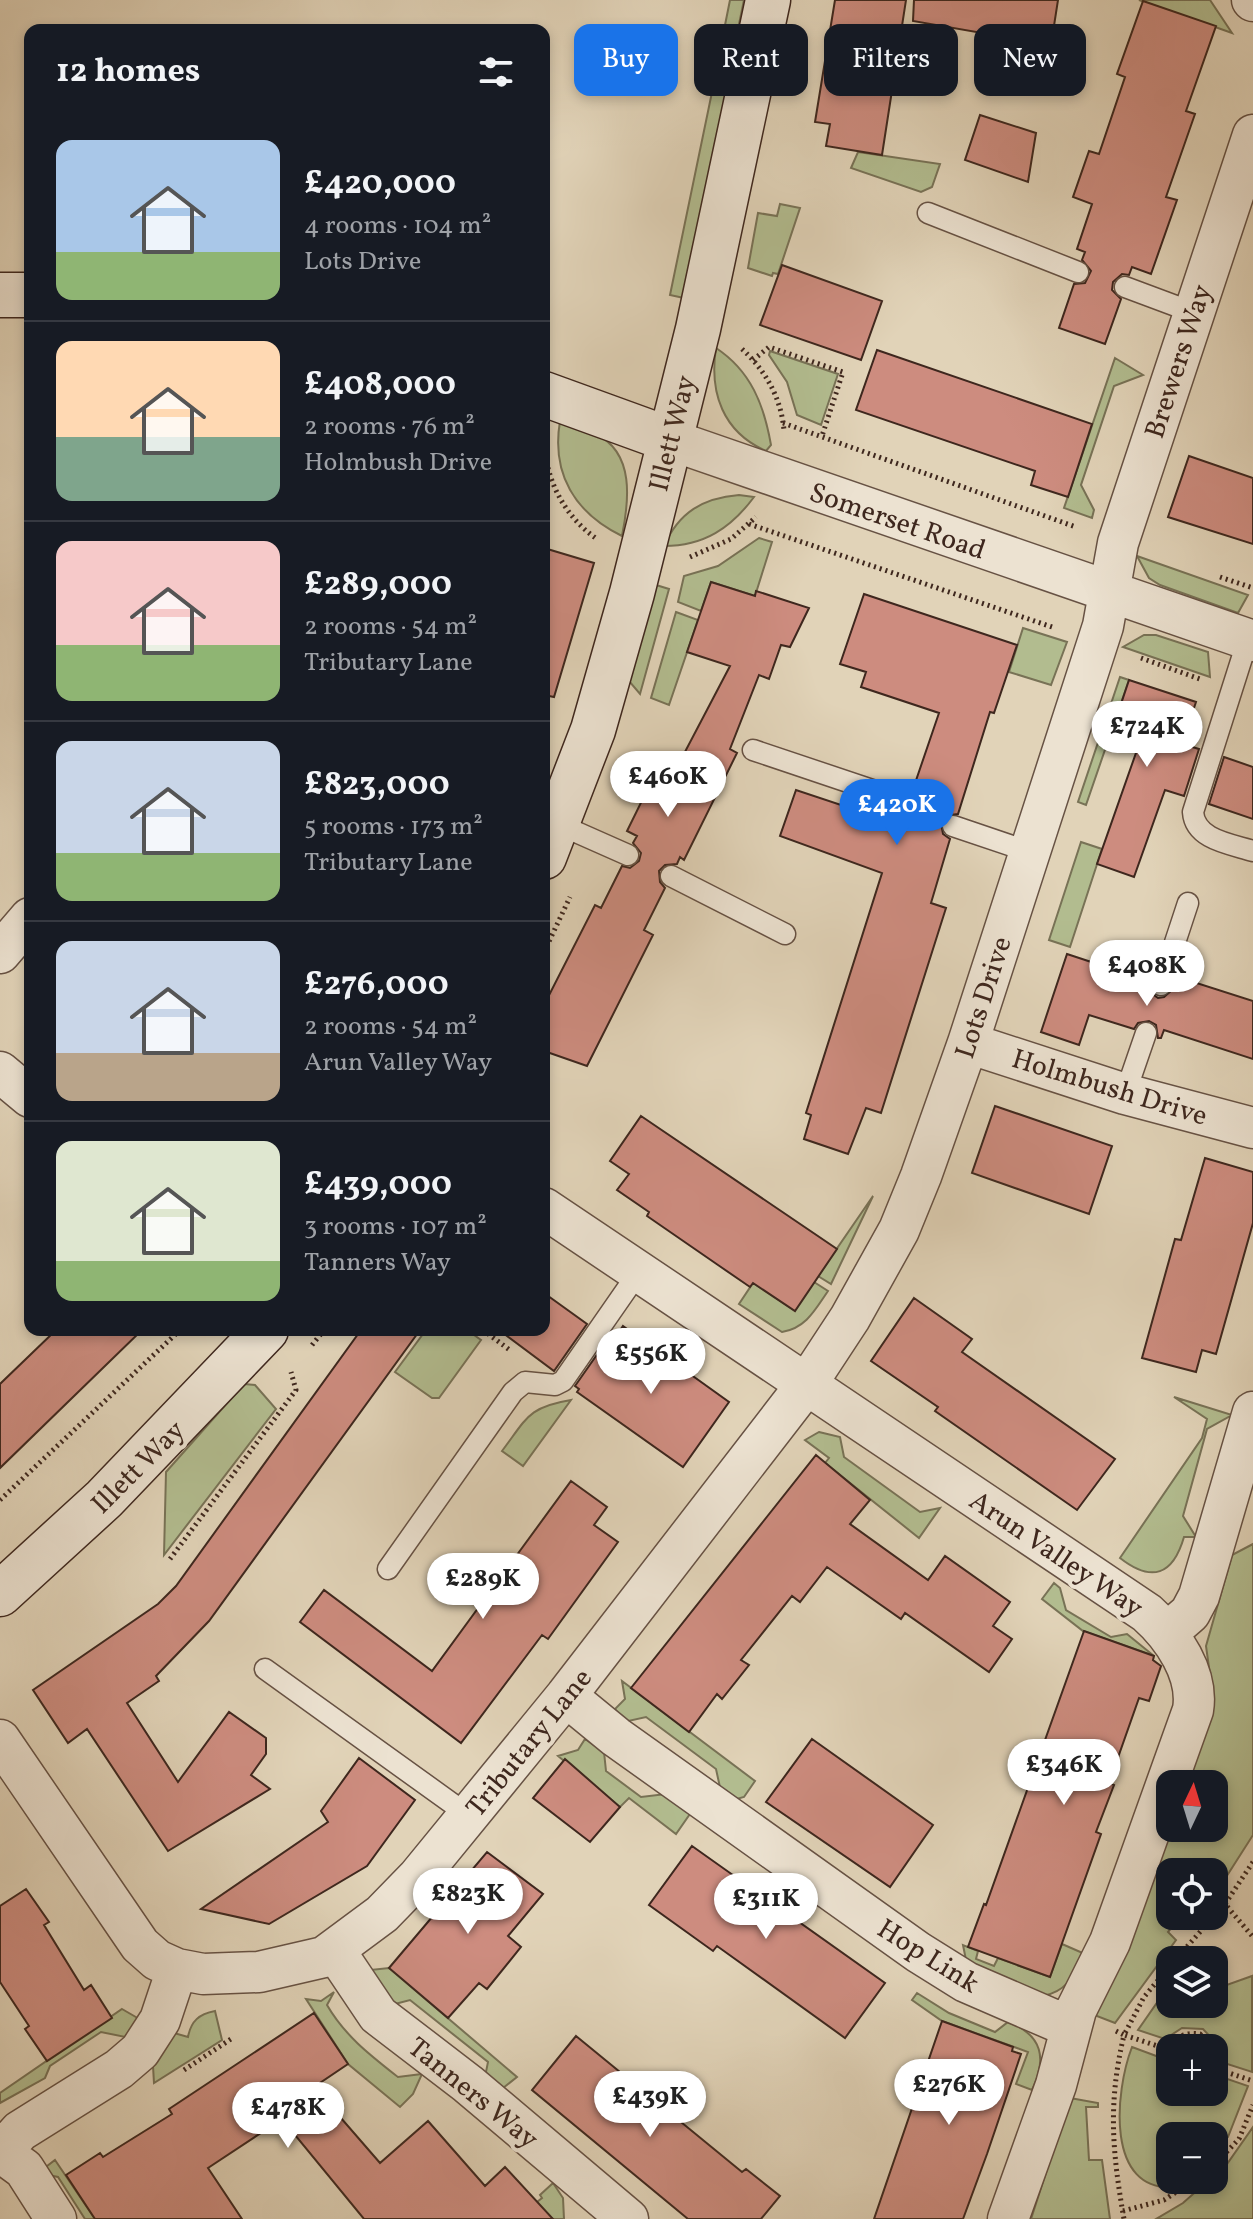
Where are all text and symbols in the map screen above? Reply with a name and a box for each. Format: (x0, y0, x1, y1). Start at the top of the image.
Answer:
chip: Buy (574, 24, 678, 96)
chip: Rent (694, 24, 808, 96)
chip: Filters (824, 24, 958, 96)
chip: New (974, 24, 1086, 96)
text: 12 homes (56, 49, 200, 96)
icon: filters (474, 50, 518, 94)
text: £420,000 (304, 161, 456, 208)
icon: home (120, 172, 216, 268)
text: 4 rooms · 104 m² (304, 208, 491, 244)
text: Lots Drive (304, 244, 421, 280)
street label: Brewers Way (1136, 280, 1223, 444)
text: £408,000 (304, 362, 456, 409)
street label: Illett Way (640, 371, 707, 496)
icon: home (120, 373, 216, 469)
text: 2 rooms · 76 m² (304, 409, 475, 445)
text: Holmbush Drive (304, 445, 492, 481)
street label: Somerset Road (804, 474, 991, 571)
text: £289,000 (304, 562, 452, 609)
icon: home (120, 573, 216, 669)
text: 2 rooms · 54 m² (304, 609, 477, 645)
text: Tributary Lane (304, 645, 473, 681)
pin: £724K (1091, 701, 1203, 769)
text: £724K (1110, 709, 1184, 745)
pin: £460K (612, 751, 724, 819)
text: £460K (628, 759, 708, 795)
text: £823,000 (304, 762, 450, 809)
icon: home (120, 773, 216, 869)
pin: £420K (841, 779, 953, 847)
text: £420K (857, 787, 937, 823)
text: 5 rooms · 173 m² (304, 809, 483, 845)
text: Tributary Lane (304, 845, 473, 881)
street label: Lots Drive (946, 932, 1022, 1064)
pin: £408K (1091, 940, 1203, 1008)
text: £408K (1107, 948, 1187, 984)
text: £276,000 (304, 962, 449, 1009)
icon: home (120, 973, 216, 1069)
text: 2 rooms · 54 m² (304, 1009, 477, 1045)
street label: Holmbush Drive (1007, 1040, 1212, 1137)
text: Arun Valley Way (304, 1045, 492, 1081)
text: £439,000 (304, 1162, 452, 1209)
icon: home (120, 1173, 216, 1269)
text: 3 rooms · 107 m² (304, 1209, 487, 1245)
text: Tanners Way (304, 1245, 451, 1281)
pin: £556K (595, 1328, 707, 1396)
text: £556K (614, 1336, 688, 1372)
street label: Illett Way (83, 1412, 194, 1523)
street label: Arun Valley Way (961, 1482, 1150, 1628)
pin: £289K (427, 1553, 539, 1621)
text: £289K (445, 1561, 521, 1597)
street label: Tributary Lane (458, 1661, 602, 1826)
pin: £346K (1008, 1739, 1120, 1807)
text: £346K (1025, 1747, 1103, 1783)
north arrow (1156, 1770, 1228, 1842)
map controls (1156, 1770, 1228, 2194)
button: locate (1156, 1858, 1228, 1930)
pin: £823K (412, 1868, 524, 1936)
pin: £311K (710, 1873, 822, 1941)
text: £823K (431, 1876, 505, 1912)
text: £311K (732, 1881, 800, 1917)
street label: Hop Link (869, 1910, 986, 2004)
button: layers (1156, 1946, 1228, 2018)
street label: Tanners Way (399, 2029, 546, 2159)
button: + (1156, 2034, 1228, 2106)
pin: £276K (893, 2059, 1005, 2127)
text: £276K (912, 2067, 986, 2103)
pin: £439K (594, 2071, 706, 2139)
text: £439K (612, 2079, 688, 2115)
pin: £478K (232, 2082, 344, 2150)
text: £478K (250, 2090, 326, 2126)
button: − (1156, 2122, 1228, 2194)

